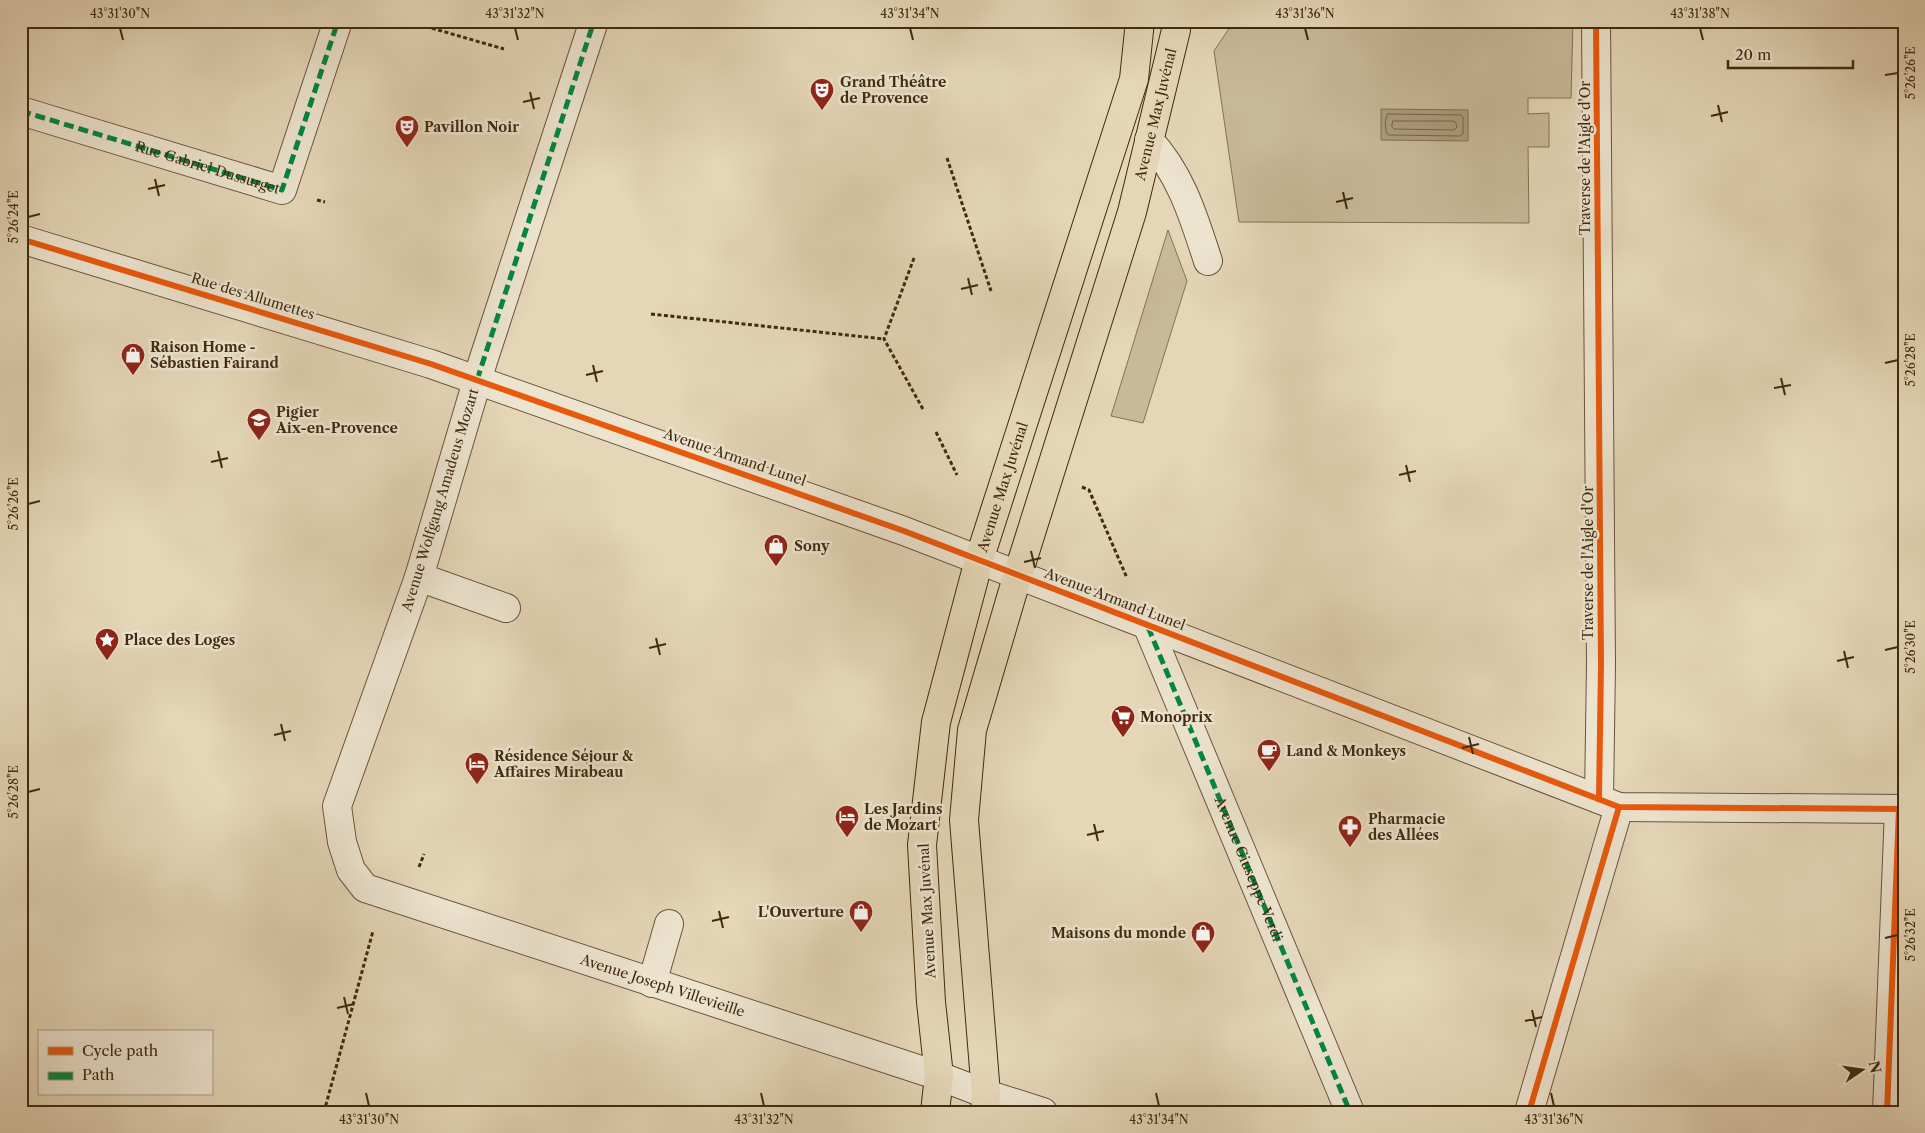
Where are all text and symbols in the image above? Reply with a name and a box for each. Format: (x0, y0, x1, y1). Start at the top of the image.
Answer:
text: 43°31'30"N (90, 6, 150, 21)
text: 43°31'32"N (485, 6, 545, 21)
text: 43°31'34"N (880, 6, 940, 21)
text: 43°31'36"N (1275, 6, 1335, 21)
text: 43°31'38"N (1670, 6, 1730, 21)
scale bar (1728, 38, 1852, 70)
text: 20 m (1735, 45, 1771, 64)
street label: Avenue Max Juvénal (1131, 46, 1180, 183)
text: 5°26'26"E (1903, 46, 1918, 100)
place label: Grand Théâtre de Provence (840, 73, 946, 107)
theatre icon: Grand Théâtre de Provence (809, 77, 835, 111)
street label: Traverse de l'Aigle d'Or (1576, 81, 1594, 235)
theatre icon: Pavillon Noir (394, 114, 420, 148)
place label: Pavillon Noir (424, 118, 519, 136)
street label: Rue Gabriel Dussurget (133, 137, 282, 198)
text: 5°26'24"E (6, 190, 21, 244)
street label: Rue des Allumettes (189, 269, 317, 323)
text: 5°26'28"E (1903, 333, 1918, 387)
place label: Raison Home - Sébastien Fairand (150, 338, 279, 372)
shop icon: Raison Home - Sébastien Fairand (120, 342, 146, 376)
street label: Avenue Wolfgang Amadeus Mozart (397, 386, 483, 615)
place label: Pigier Aix-en-Provence (275, 403, 398, 437)
school or university icon: Pigier Aix-en-Provence (246, 407, 272, 441)
street label: Avenue Max Juvénal (973, 420, 1032, 555)
street label: Avenue Armand Lunel (661, 424, 808, 490)
text: 5°26'26"E (6, 477, 21, 531)
street label: Traverse de l'Aigle d'Or (1579, 486, 1597, 640)
shop icon: Sony (763, 533, 789, 567)
place label: Sony (794, 537, 830, 555)
street label: Avenue Armand Lunel (1041, 564, 1188, 634)
text: 5°26'30"E (1903, 620, 1918, 674)
place icon: Place des Loges (94, 627, 120, 661)
place label: Place des Loges (124, 631, 235, 649)
supermarket icon: Monoprix (1110, 704, 1136, 738)
place label: Monoprix (1140, 708, 1213, 726)
cafe icon: Land & Monkeys (1256, 738, 1282, 772)
place label: Land & Monkeys (1286, 742, 1406, 760)
place label: Résidence Séjour & Affaires Mirabeau (493, 747, 634, 781)
hotel icon: Résidence Séjour & Affaires Mirabeau (464, 751, 490, 785)
text: 5°26'28"E (6, 765, 21, 819)
street label: Avenue Giuseppe Verdi (1210, 793, 1287, 944)
place label: Les Jardins de Mozart (864, 800, 943, 834)
hotel icon: Les Jardins de Mozart (834, 804, 860, 838)
place label: Pharmacie des Allées (1368, 810, 1445, 844)
pharmacy icon: Pharmacie des Allées (1337, 814, 1363, 848)
street label: Avenue Max Juvénal (914, 843, 940, 980)
shop icon: L'Ouverture (848, 899, 874, 933)
place label: L'Ouverture (758, 903, 844, 921)
text: 5°26'32"E (1903, 908, 1918, 962)
shop icon: Maisons du monde (1190, 920, 1216, 954)
place label: Maisons du monde (1051, 924, 1186, 942)
street label: Avenue Joseph Villevieille (577, 950, 747, 1021)
legend (38, 1030, 212, 1096)
text: Cycle path (82, 1041, 159, 1060)
north arrow (1838, 1046, 1888, 1096)
text: N (1865, 1059, 1885, 1075)
text: Path (82, 1065, 115, 1084)
text: 43°31'30"N (339, 1112, 399, 1127)
text: 43°31'32"N (734, 1112, 794, 1127)
text: 43°31'34"N (1129, 1112, 1189, 1127)
text: 43°31'36"N (1524, 1112, 1584, 1127)

